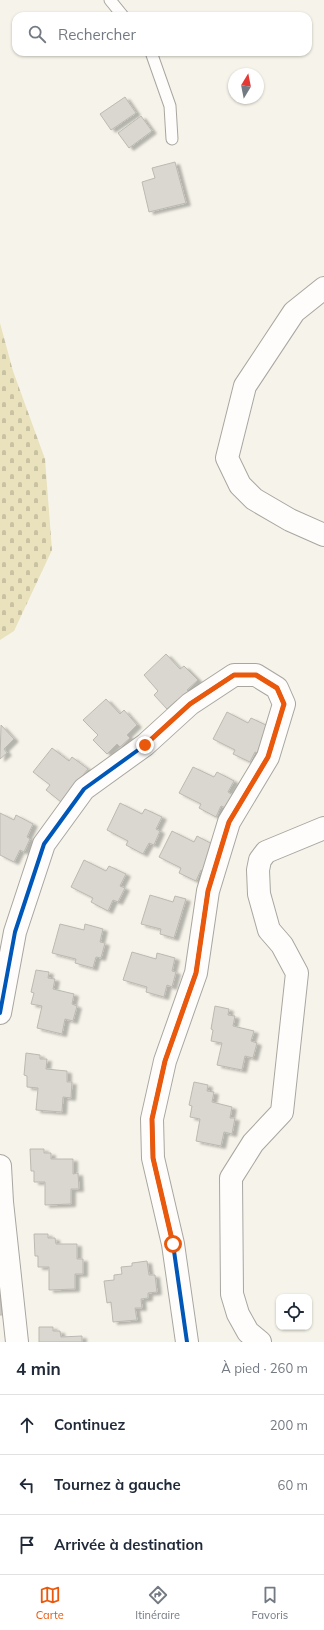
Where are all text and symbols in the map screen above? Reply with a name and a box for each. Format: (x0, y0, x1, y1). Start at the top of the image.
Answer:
search box (12, 12, 312, 56)
icon: search (26, 23, 48, 45)
text: Rechercher (58, 25, 136, 44)
north arrow (228, 68, 264, 104)
route end (136, 736, 154, 754)
route start (164, 1235, 182, 1253)
map controls (276, 1294, 312, 1330)
button: locate (276, 1294, 312, 1330)
text: 4 min (16, 1358, 61, 1379)
text: À pied · 260 m (221, 1360, 308, 1376)
icon: ahead (16, 1414, 38, 1436)
text: Continuez (54, 1415, 125, 1434)
text: 200 m (270, 1417, 308, 1433)
icon: left (16, 1474, 38, 1496)
text: Tournez à gauche (54, 1475, 181, 1494)
text: 60 m (278, 1477, 308, 1493)
icon: arrive (16, 1534, 38, 1556)
text: Arrivée à destination (54, 1535, 203, 1554)
tab: Carte (36, 1584, 64, 1622)
tab: Itinéraire (135, 1584, 180, 1622)
tab: Favoris (252, 1584, 288, 1622)

